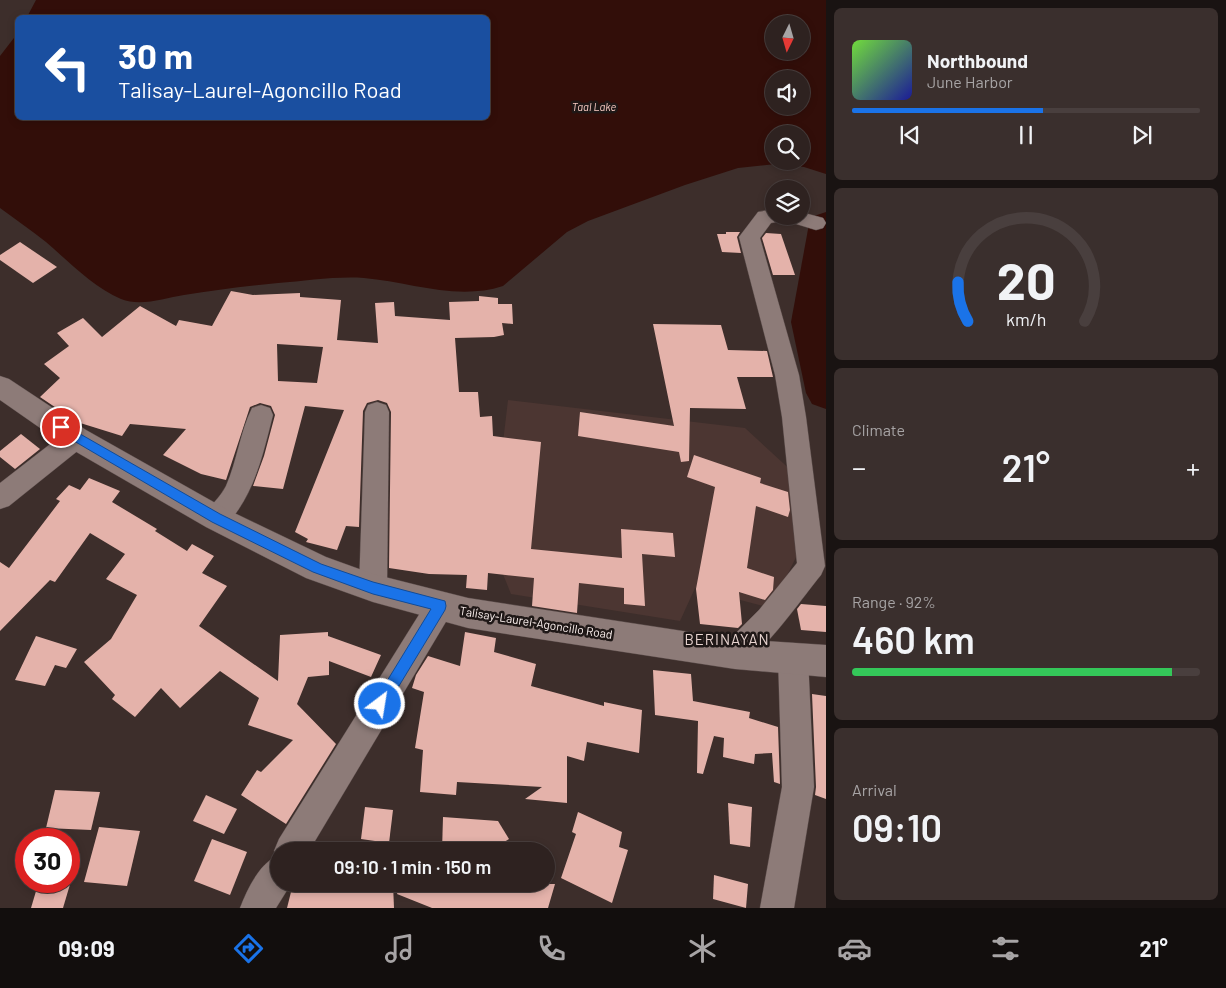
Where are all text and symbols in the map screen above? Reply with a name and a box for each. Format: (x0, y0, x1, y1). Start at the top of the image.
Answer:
north arrow (765, 15, 810, 60)
map controls (765, 15, 810, 225)
text: 30 m (118, 34, 193, 76)
icon: left (35, 35, 100, 100)
text: Northbound (927, 49, 1028, 72)
button: sound (765, 70, 810, 115)
text: June Harbor (927, 72, 1013, 91)
text: Talisay-Laurel-Agoncillo Road (118, 76, 402, 102)
water label: Taal Lake (572, 100, 617, 113)
icon: previous (896, 121, 924, 149)
icon: pause (1012, 121, 1040, 149)
icon: next (1128, 121, 1156, 149)
button: search (765, 125, 810, 170)
button: layers (765, 180, 810, 225)
text: 20 (997, 248, 1055, 310)
text: km/h (1006, 308, 1046, 330)
pin (40, 406, 82, 448)
icon: arrive (47, 413, 75, 441)
text: Climate (852, 420, 905, 439)
text: 21° (1002, 444, 1050, 490)
text: − (852, 450, 866, 484)
text: + (1186, 450, 1200, 484)
text: Range · 92% (852, 592, 936, 611)
street label: Talisay-Laurel-Agoncillo Road (459, 603, 614, 641)
text: 460 km (852, 616, 975, 662)
district label: BERINAYAN (684, 630, 770, 648)
position arrow (353, 677, 405, 729)
text: Arrival (852, 780, 897, 799)
text: 09:10 (852, 804, 942, 850)
speed limit sign: 30 (15, 828, 80, 893)
text: 09:10 · 1 min · 150 m (334, 855, 491, 878)
icon: directions (231, 931, 266, 966)
icon: music (382, 931, 417, 966)
icon: phone (534, 931, 569, 966)
icon: climate (685, 931, 720, 966)
icon: car (837, 931, 872, 966)
icon: filters (988, 931, 1023, 966)
text: 09:09 (58, 935, 115, 961)
text: 21° (1140, 935, 1168, 961)

